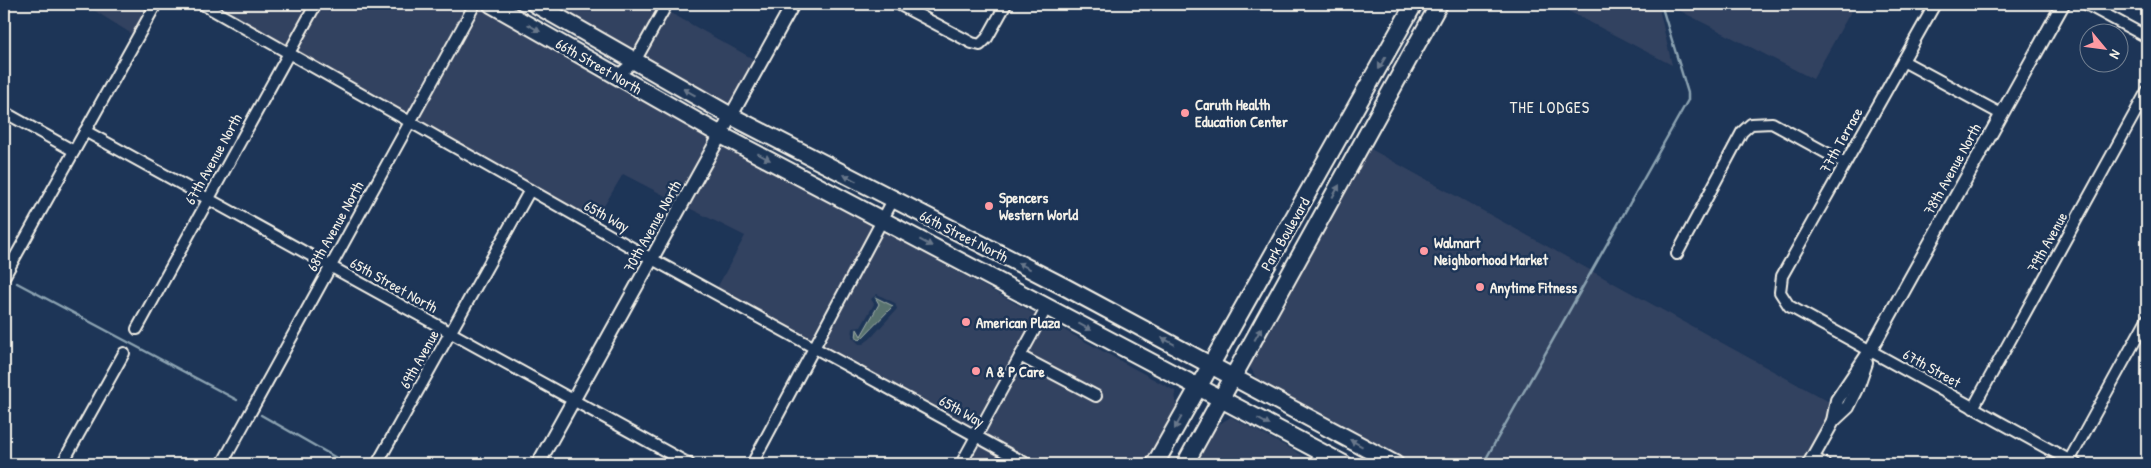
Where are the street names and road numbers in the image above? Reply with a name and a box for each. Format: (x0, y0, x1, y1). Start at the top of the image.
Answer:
street label: 66th Street North (552, 33, 646, 99)
street label: 77th Terrace (1814, 103, 1868, 177)
street label: 67th Avenue North (179, 110, 247, 208)
street label: 78th Avenue North (1918, 119, 1986, 219)
street label: 70th Avenue North (618, 176, 686, 276)
street label: 68th Avenue North (302, 177, 368, 275)
street label: Park Boulevard (1255, 193, 1315, 275)
street label: 65th Way (581, 195, 633, 237)
street label: 66th Street North (916, 205, 1012, 267)
street label: 79th Avenue (2022, 208, 2072, 276)
street label: 65th Street North (347, 252, 441, 318)
street label: 69th Avenue (394, 326, 444, 392)
street label: 67th Street (1899, 343, 1965, 393)
street label: 65th Way (936, 390, 988, 432)

